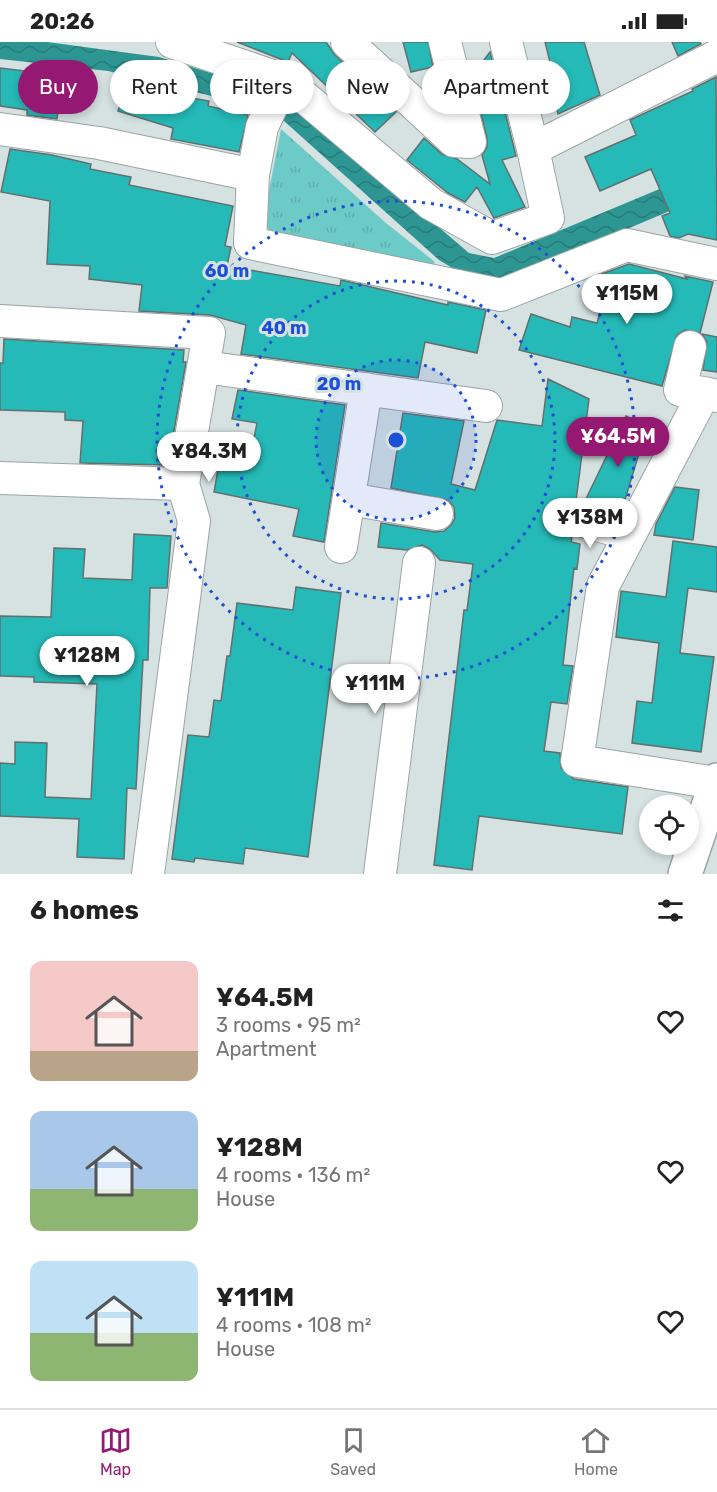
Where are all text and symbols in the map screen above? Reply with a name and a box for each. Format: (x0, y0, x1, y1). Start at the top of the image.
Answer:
text: 20:26 (30, 8, 94, 35)
chip: Buy (18, 60, 98, 114)
chip: Rent (110, 60, 198, 114)
chip: Filters (210, 60, 314, 114)
chip: New (326, 60, 410, 114)
chip: Apartment (422, 60, 570, 114)
text: 60 m (205, 260, 249, 282)
pin: ¥115M (585, 274, 669, 325)
text: ¥115M (595, 281, 659, 305)
text: 40 m (262, 317, 306, 339)
text: 20 m (317, 373, 361, 395)
pin: ¥64.5M (569, 417, 667, 468)
text: ¥64.5M (580, 424, 656, 448)
centre of rings (386, 430, 406, 450)
pin: ¥84.3M (160, 432, 258, 483)
text: ¥84.3M (171, 439, 247, 463)
pin: ¥138M (548, 498, 632, 549)
text: ¥138M (557, 505, 624, 529)
pin: ¥128M (45, 636, 129, 687)
text: ¥128M (54, 643, 120, 667)
pin: ¥111M (333, 664, 417, 715)
text: ¥111M (345, 671, 405, 695)
map controls (639, 795, 699, 855)
button: locate (639, 795, 699, 855)
icon: filters (654, 894, 687, 927)
text: 6 homes (30, 895, 139, 926)
text: ¥64.5M (216, 982, 314, 1013)
icon: home (78, 985, 150, 1057)
icon: heart (654, 1005, 687, 1038)
text: 3 rooms · 95 m² (216, 1013, 361, 1037)
text: Apartment (216, 1037, 317, 1061)
text: ¥128M (216, 1132, 303, 1163)
icon: home (78, 1135, 150, 1207)
icon: heart (654, 1155, 687, 1188)
text: 4 rooms · 136 m² (216, 1163, 370, 1187)
text: House (216, 1187, 275, 1211)
text: ¥111M (216, 1282, 294, 1313)
icon: home (78, 1285, 150, 1357)
icon: heart (654, 1305, 687, 1338)
text: 4 rooms · 108 m² (216, 1313, 372, 1337)
text: House (216, 1337, 275, 1361)
tab: Map (99, 1424, 132, 1479)
tab: Saved (330, 1424, 376, 1479)
tab: Home (574, 1424, 618, 1479)

